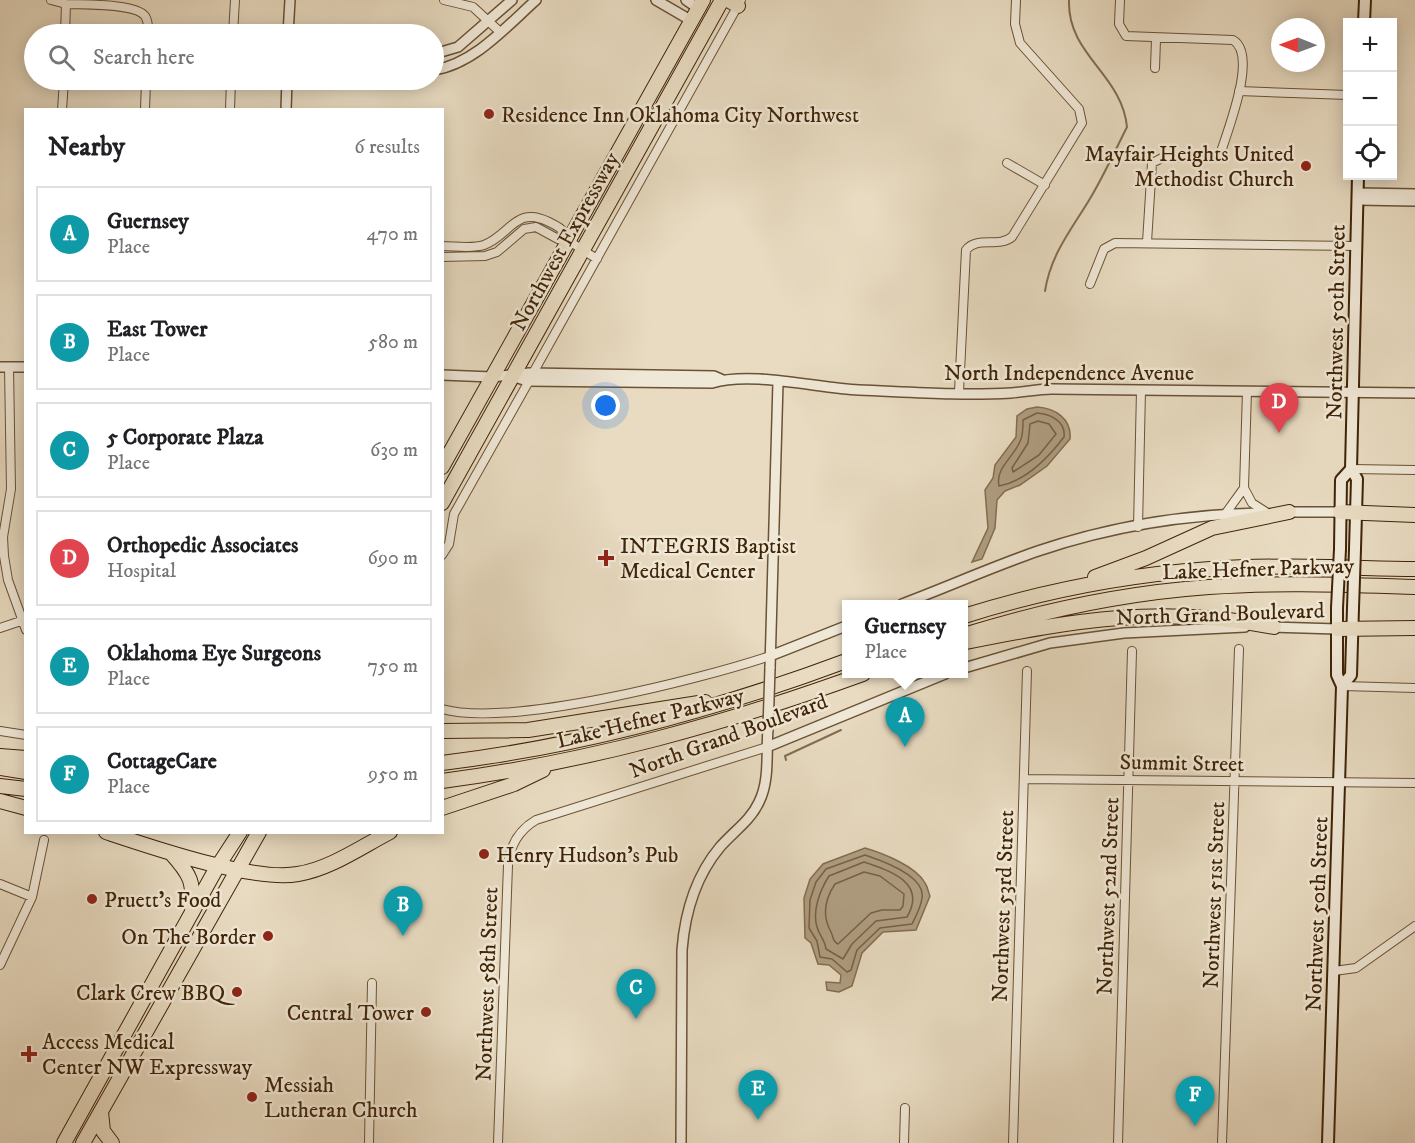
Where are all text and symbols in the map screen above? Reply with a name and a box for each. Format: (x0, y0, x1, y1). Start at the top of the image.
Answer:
north arrow (1271, 18, 1325, 72)
map controls (1343, 18, 1397, 180)
button: + (1343, 18, 1397, 72)
search box (24, 24, 444, 90)
icon: search (45, 41, 78, 74)
text: Search here (93, 44, 195, 71)
button: − (1343, 72, 1397, 126)
place label: Residence Inn Oklahoma City Northwest (501, 102, 859, 129)
marker: Residence Inn Oklahoma City Northwest (482, 107, 496, 121)
button: locate (1343, 126, 1397, 180)
text: Nearby (48, 131, 125, 164)
text: 6 results (354, 135, 420, 160)
place label: Mayfair Heights United Methodist Church (1084, 141, 1294, 193)
street label: Northwest Expressway (505, 147, 626, 336)
marker: Mayfair Heights United Methodist Church (1299, 159, 1313, 173)
text: Guernsey (107, 208, 189, 235)
text: A (63, 222, 76, 247)
text: 470 m (367, 222, 418, 247)
street label: Northwest 50th Street (1321, 224, 1352, 420)
text: Place (107, 235, 150, 260)
text: East Tower (107, 316, 207, 343)
text: B (63, 330, 76, 355)
text: 580 m (368, 330, 418, 355)
text: Place (107, 343, 150, 368)
street label: North Independence Avenue (944, 360, 1194, 387)
pin: D (1260, 384, 1298, 433)
your location (591, 391, 620, 420)
text: 5 Corporate Plaza (107, 424, 264, 451)
text: C (63, 438, 76, 463)
text: 630 m (370, 438, 418, 463)
text: Place (107, 451, 150, 476)
text: Orthopedic Associates (107, 532, 298, 559)
place label: INTEGRIS Baptist Medical Center (620, 533, 796, 585)
text: D (62, 546, 77, 571)
text: 690 m (368, 546, 418, 571)
marker: INTEGRIS Baptist Medical Center (597, 549, 615, 567)
street label: Lake Hefner Parkway (1162, 553, 1355, 586)
text: Hospital (107, 559, 176, 584)
street label: North Grand Boulevard (1115, 597, 1325, 632)
popup (842, 600, 968, 678)
text: Guernsey (864, 613, 946, 640)
text: Oklahoma Eye Surgeons (107, 640, 321, 667)
text: Place (864, 640, 907, 665)
text: E (62, 654, 77, 679)
text: 750 m (368, 654, 418, 679)
text: Place (107, 667, 150, 692)
street label: Lake Hefner Parkway (554, 682, 747, 755)
street label: North Grand Boulevard (626, 688, 831, 785)
pin: A (886, 698, 924, 747)
text: CottageCare (107, 748, 217, 775)
street label: Summit Street (1119, 749, 1245, 778)
text: F (63, 762, 76, 787)
text: 950 m (368, 762, 418, 787)
text: Place (107, 775, 150, 800)
street label: Northwest 52nd Street (1092, 797, 1125, 995)
street label: Northwest 51st Street (1198, 801, 1231, 989)
street label: Northwest 53rd Street (987, 810, 1020, 1003)
street label: Northwest 50th Street (1301, 816, 1334, 1012)
place label: Henry Hudson's Pub (496, 842, 678, 869)
marker: Henry Hudson's Pub (477, 847, 491, 861)
pin: B (384, 886, 422, 936)
street label: Northwest 58th Street (471, 886, 504, 1082)
place label: Pruett's Food (104, 887, 221, 914)
marker: Pruett's Food (85, 892, 99, 906)
place label: On The Border (121, 924, 257, 951)
marker: On The Border (261, 929, 275, 943)
pin: C (616, 970, 656, 1019)
place label: Clark Crew BBQ (76, 980, 235, 1007)
marker: Clark Crew BBQ (230, 985, 244, 999)
place label: Central Tower (287, 1000, 415, 1027)
marker: Central Tower (419, 1005, 433, 1019)
place label: Access Medical Center NW Expressway (42, 1029, 253, 1081)
marker: Access Medical Center NW Expressway (20, 1045, 38, 1063)
pin: E (738, 1070, 777, 1120)
place label: Messiah Lutheran Church (264, 1072, 418, 1124)
pin: F (1176, 1076, 1214, 1126)
marker: Messiah Lutheran Church (245, 1090, 259, 1104)

